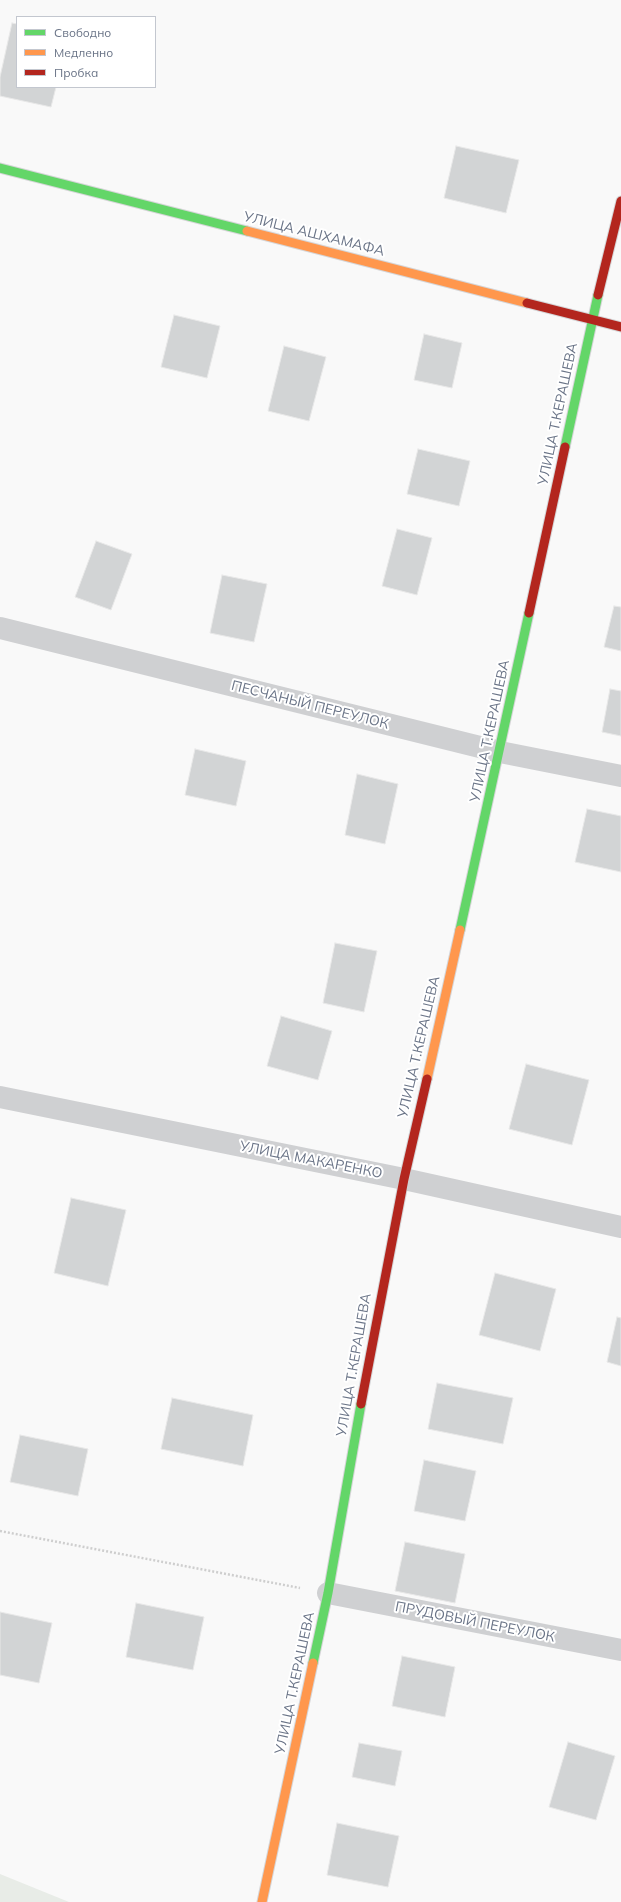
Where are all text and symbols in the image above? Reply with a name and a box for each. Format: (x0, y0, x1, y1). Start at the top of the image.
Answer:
legend (16, 16, 156, 88)
text: Свободно (54, 25, 111, 40)
text: Медленно (54, 45, 113, 60)
text: Пробка (54, 65, 98, 80)
street label: УЛИЦА АШХАМАФА (242, 208, 386, 260)
street label: УЛИЦА Т.КЕРАШЕВА (535, 341, 581, 487)
street label: УЛИЦА Т.КЕРАШЕВА (467, 658, 513, 804)
street label: ПЕСЧАНЫЙ ПЕРЕУЛОК (229, 677, 391, 733)
street label: УЛИЦА Т.КЕРАШЕВА (394, 974, 444, 1120)
street label: УЛИЦА МАКАРЕНКО (238, 1138, 384, 1182)
street label: УЛИЦА Т.КЕРАШЕВА (333, 1292, 375, 1438)
street label: ПРУДОВЫЙ ПЕРЕУЛОК (394, 1598, 556, 1646)
street label: УЛИЦА Т.КЕРАШЕВА (272, 1610, 318, 1756)

